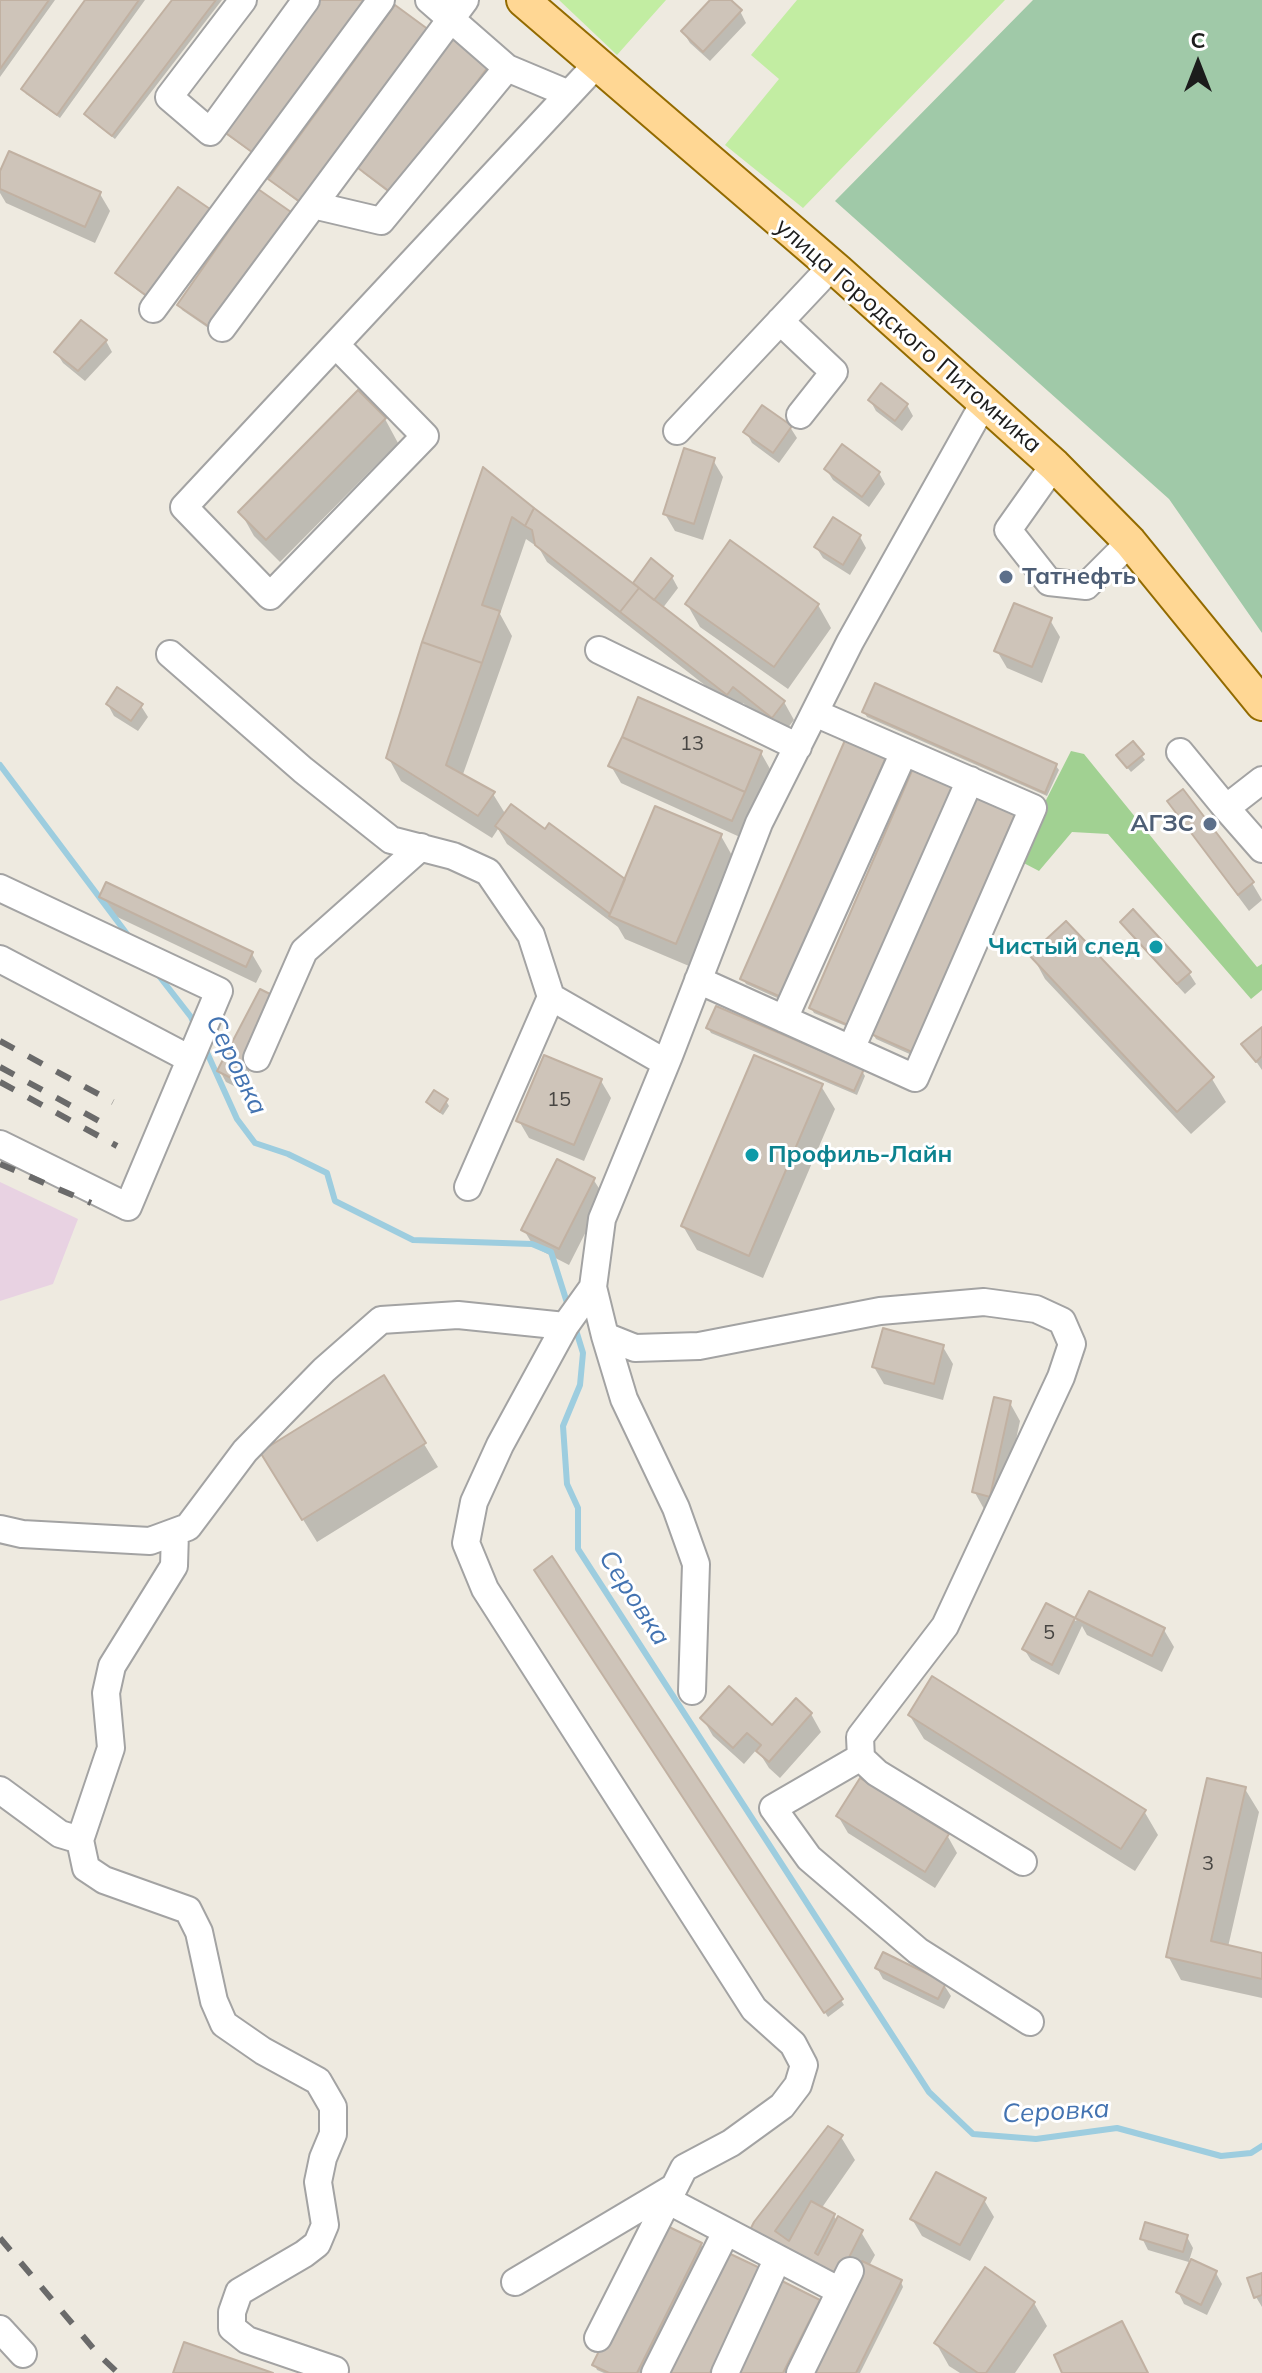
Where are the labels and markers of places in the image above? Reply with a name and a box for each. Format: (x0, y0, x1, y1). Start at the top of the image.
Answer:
place label: Татнефть (1022, 563, 1136, 591)
marker: Татнефть (997, 568, 1015, 586)
place label: АГЗС (1130, 810, 1194, 838)
marker: АГЗС (1201, 815, 1219, 833)
place label: Чистый след (988, 933, 1140, 961)
marker: Чистый след (1147, 938, 1165, 956)
place label: Профиль-Лайн (768, 1141, 952, 1169)
marker: Профиль-Лайн (743, 1146, 761, 1164)

